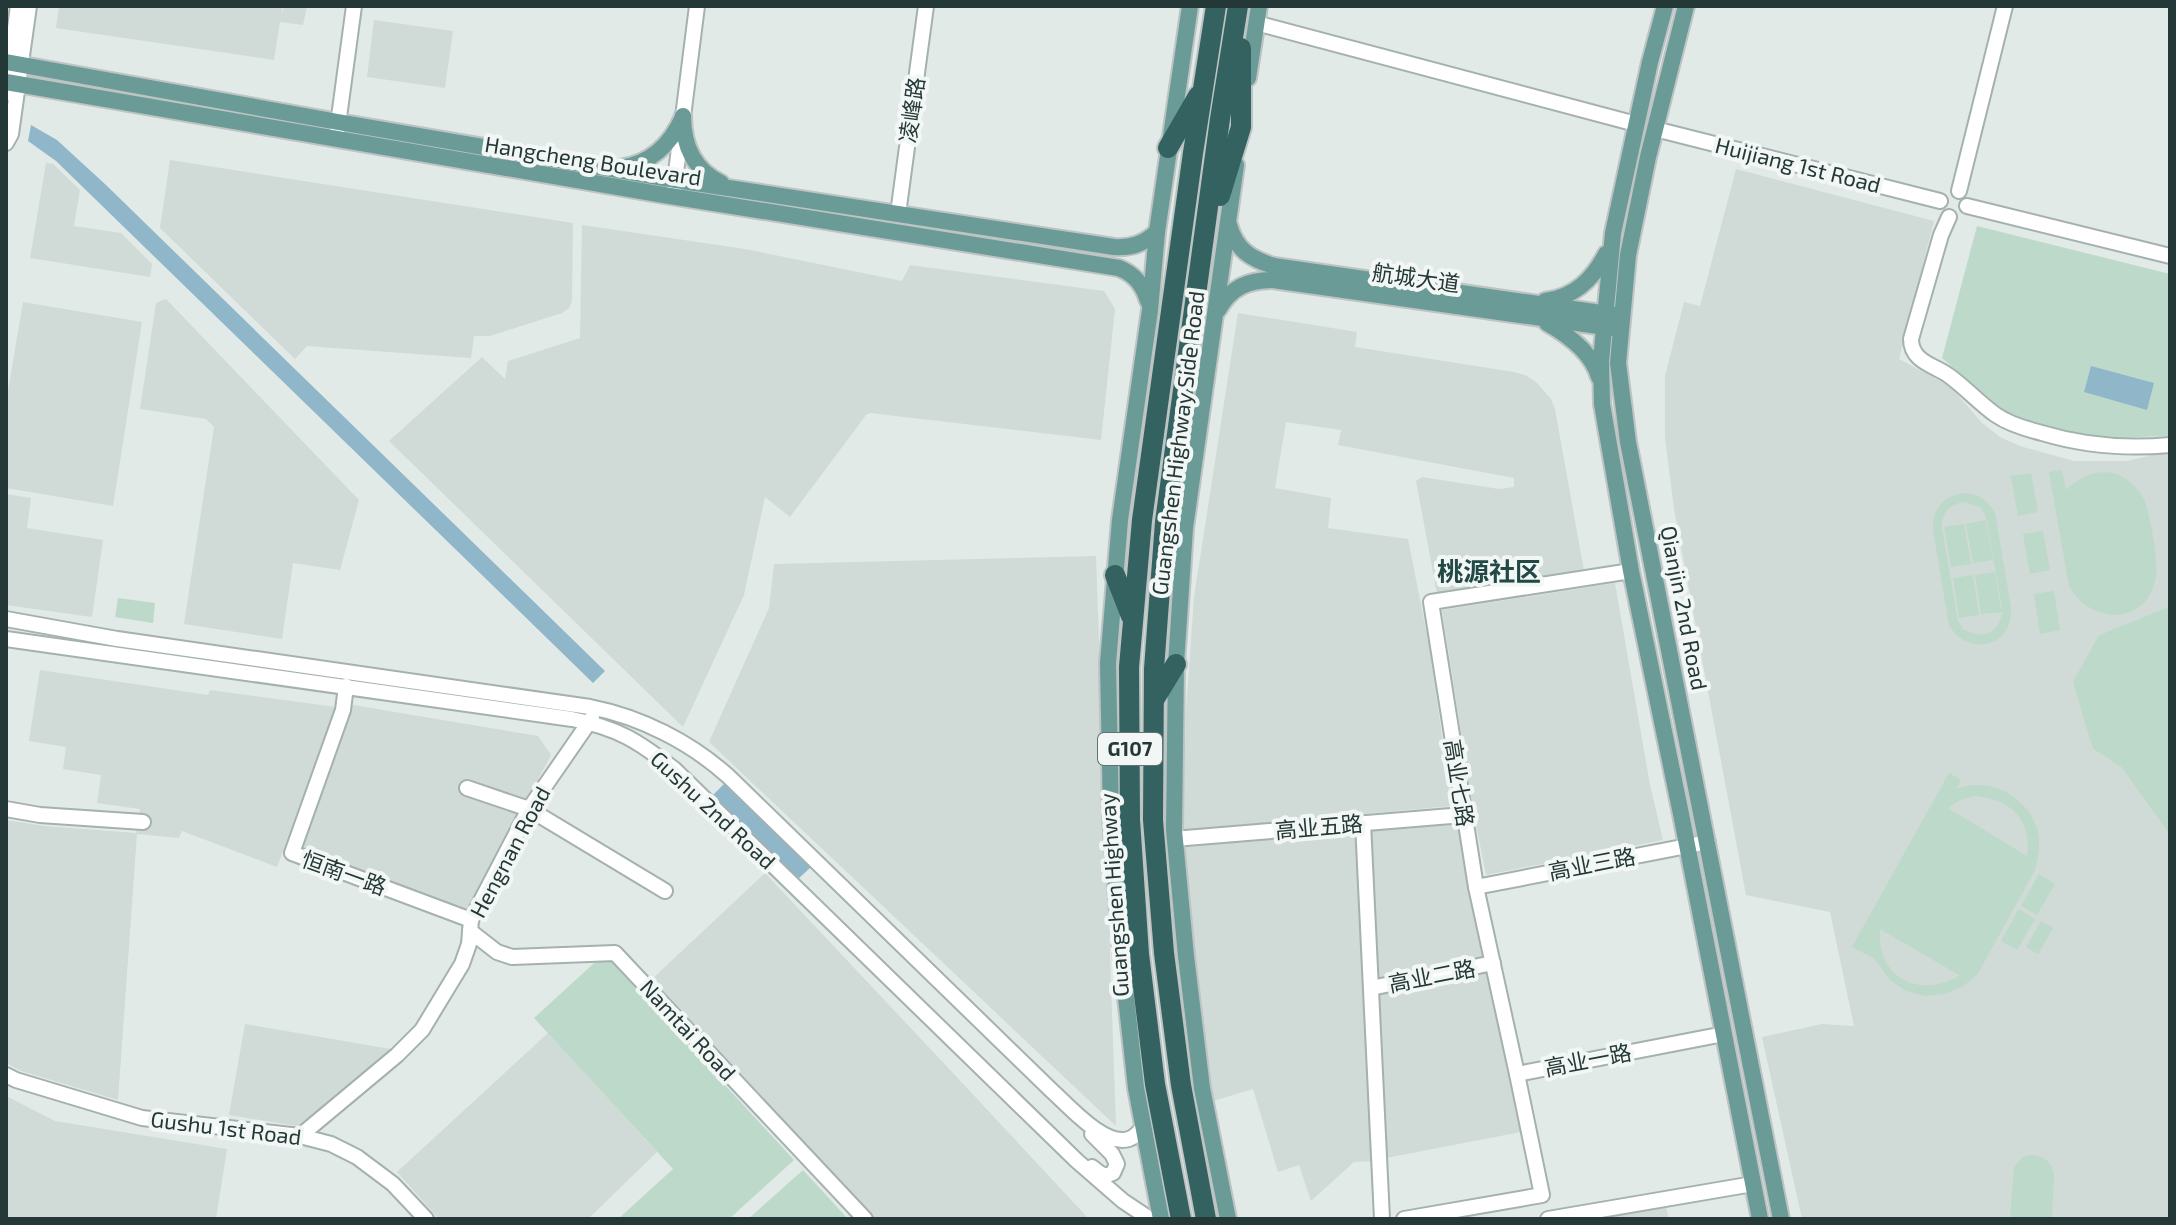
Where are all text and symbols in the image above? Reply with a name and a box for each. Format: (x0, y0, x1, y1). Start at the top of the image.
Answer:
street label: 凌峰路 (894, 75, 928, 144)
street label: Hangcheng Boulevard (483, 130, 703, 190)
street label: Huijiang 1st Road (1713, 131, 1884, 198)
street label: 航城大道 (1371, 258, 1462, 296)
street label: Guangshen Highway Side Road (1145, 289, 1209, 596)
street label: Qianjin 2nd Road (1655, 523, 1714, 692)
district label: 桃源社区 (1437, 555, 1541, 586)
road number: G107 (1098, 733, 1162, 765)
street label: 高业七路 (1440, 737, 1480, 828)
street label: Gushu 2nd Road (646, 745, 781, 874)
street label: Hengnan Road (464, 782, 555, 922)
street label: Guangshen Highway (1093, 792, 1133, 998)
street label: 高业五路 (1274, 809, 1364, 843)
street label: 高业三路 (1546, 842, 1637, 884)
street label: 恒南一路 (299, 845, 390, 899)
street label: 高业二路 (1386, 954, 1477, 996)
street label: Namtai Road (635, 974, 742, 1085)
street label: 高业一路 (1542, 1038, 1633, 1080)
street label: Gushu 1st Road (149, 1105, 303, 1149)

